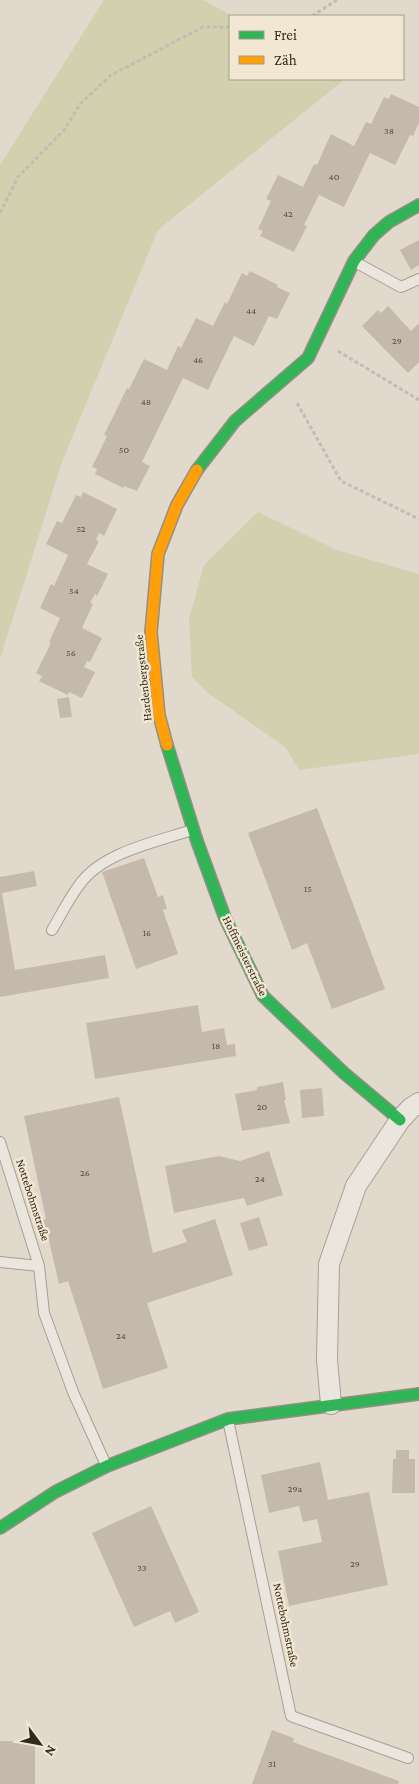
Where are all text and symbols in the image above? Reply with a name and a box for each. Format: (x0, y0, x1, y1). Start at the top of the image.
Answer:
legend (229, 15, 404, 80)
text: Frei (274, 27, 297, 43)
text: Zäh (274, 52, 297, 68)
house number: 38 (384, 125, 394, 136)
house number: 40 (329, 171, 340, 182)
house number: 42 (283, 208, 293, 219)
house number: 44 (246, 305, 256, 316)
house number: 29 (392, 335, 402, 346)
house number: 46 (193, 354, 203, 365)
house number: 48 (141, 396, 151, 407)
house number: 50 (119, 444, 130, 455)
house number: 52 (76, 523, 86, 534)
house number: 54 (69, 585, 79, 596)
street label: Hardenbergstraße (131, 634, 155, 722)
house number: 56 (66, 647, 76, 658)
house number: 15 (304, 883, 312, 894)
street label: Hoffmeisterstraße (220, 914, 270, 998)
house number: 16 (143, 927, 151, 938)
house number: 18 (212, 1040, 220, 1051)
house number: 20 (257, 1101, 268, 1112)
street label: Nottebohmstraße (13, 1157, 53, 1243)
house number: 26 (80, 1167, 90, 1178)
house number: 24 (255, 1173, 265, 1184)
house number: 24 (116, 1330, 126, 1341)
house number: 29a (288, 1483, 303, 1494)
house number: 29 (350, 1558, 360, 1569)
house number: 33 (137, 1562, 147, 1573)
street label: Nottebohmstraße (270, 1582, 302, 1668)
north arrow (15, 1719, 65, 1769)
text: N (41, 1743, 60, 1760)
house number: 31 (268, 1758, 276, 1769)

